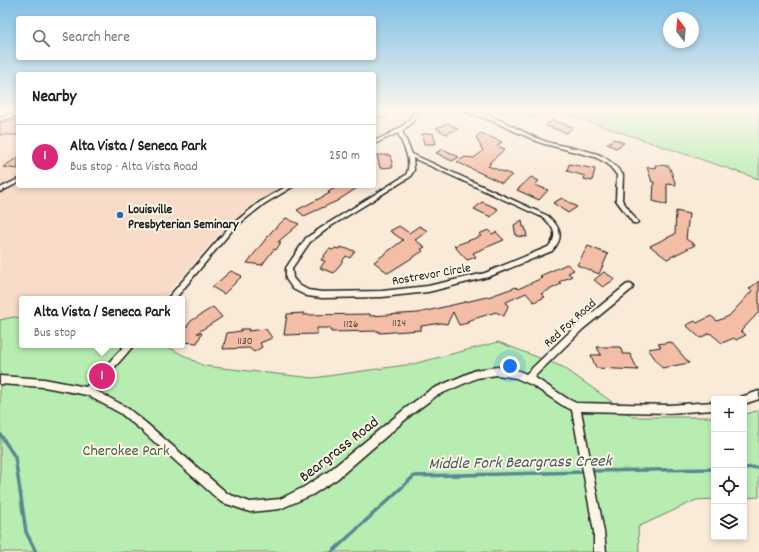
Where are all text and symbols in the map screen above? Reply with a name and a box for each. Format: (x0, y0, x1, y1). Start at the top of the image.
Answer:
north arrow (663, 12, 699, 48)
search box (16, 16, 376, 60)
icon: search (30, 27, 52, 49)
text: Search here (62, 27, 130, 49)
text: Nearby (32, 86, 76, 110)
text: Alta Vista / Seneca Park (70, 136, 207, 158)
text: 1 (44, 147, 46, 166)
text: 250 m (329, 147, 360, 166)
text: Bus stop · Alta Vista Road (70, 158, 198, 177)
place label: Louisville Presbyterian Seminary (128, 201, 239, 235)
marker: Louisville Presbyterian Seminary (115, 210, 125, 220)
street label: Rostrevor Circle (391, 259, 473, 292)
street label: Red Fox Road (540, 295, 601, 353)
popup (19, 296, 185, 348)
text: Alta Vista / Seneca Park (34, 302, 170, 324)
house number: 1124 (392, 316, 406, 332)
house number: 1126 (343, 317, 359, 333)
text: Bus stop (34, 324, 76, 343)
house number: 1130 (237, 334, 253, 350)
your location (500, 356, 520, 376)
pin: 1 (89, 361, 115, 391)
map controls (711, 396, 747, 540)
button: + (711, 396, 747, 432)
street label: Beargrass Road (295, 411, 384, 488)
button: − (711, 432, 747, 468)
park label: Cherokee Park (83, 440, 169, 463)
water label: Middle Fork Beargrass Creek (428, 450, 614, 478)
button: locate (711, 468, 747, 504)
button: layers (711, 504, 747, 540)

